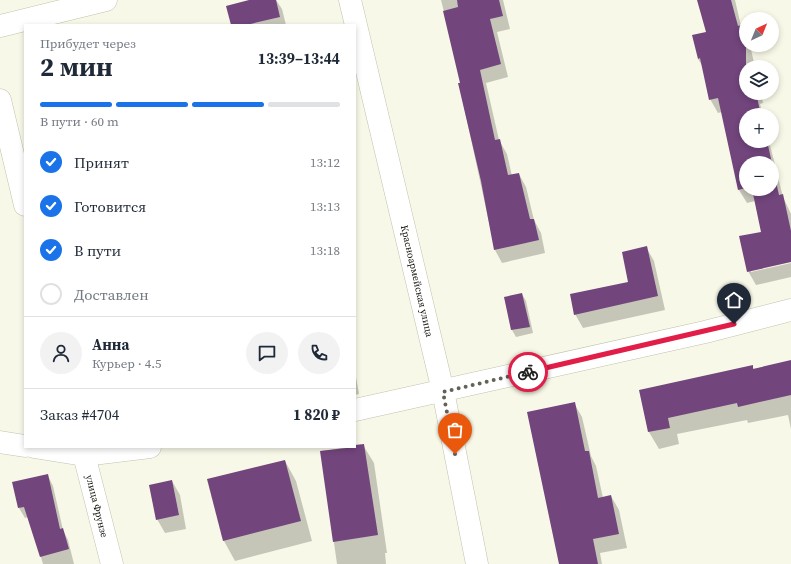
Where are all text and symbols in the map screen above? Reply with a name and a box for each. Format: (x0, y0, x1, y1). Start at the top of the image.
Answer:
north arrow (739, 12, 779, 52)
map controls (739, 12, 779, 196)
text: Прибудет через (40, 35, 136, 52)
text: 13:39–13:44 (258, 48, 340, 69)
text: 2 мин (40, 49, 113, 85)
button: layers (739, 60, 779, 100)
button: + (739, 108, 779, 148)
text: В пути · 60 m (40, 113, 119, 130)
icon: check (40, 151, 62, 173)
text: Принят (74, 152, 129, 173)
text: 13:12 (310, 154, 340, 171)
button: − (739, 156, 779, 196)
icon: check (40, 195, 62, 217)
text: Готовится (74, 196, 146, 217)
text: 13:13 (310, 198, 340, 215)
street label: Красноармейская улица (398, 224, 436, 339)
icon: check (40, 239, 62, 261)
text: В пути (74, 240, 121, 261)
text: 13:18 (310, 242, 340, 259)
pin (717, 283, 751, 324)
text: Доставлен (74, 284, 149, 305)
icon: home (723, 289, 745, 311)
button: person (40, 332, 82, 374)
button: chat (246, 332, 288, 374)
button: phone (298, 332, 340, 374)
text: Анна (92, 334, 129, 355)
courier (508, 352, 548, 392)
text: Курьер · 4.5 (92, 355, 162, 372)
icon: bike (517, 361, 539, 383)
text: Заказ #4704 (40, 404, 119, 425)
text: 1 820 ₽ (293, 404, 340, 425)
pin (438, 413, 472, 454)
icon: bag (444, 419, 466, 441)
street label: улица Фрунзе (83, 473, 111, 539)

